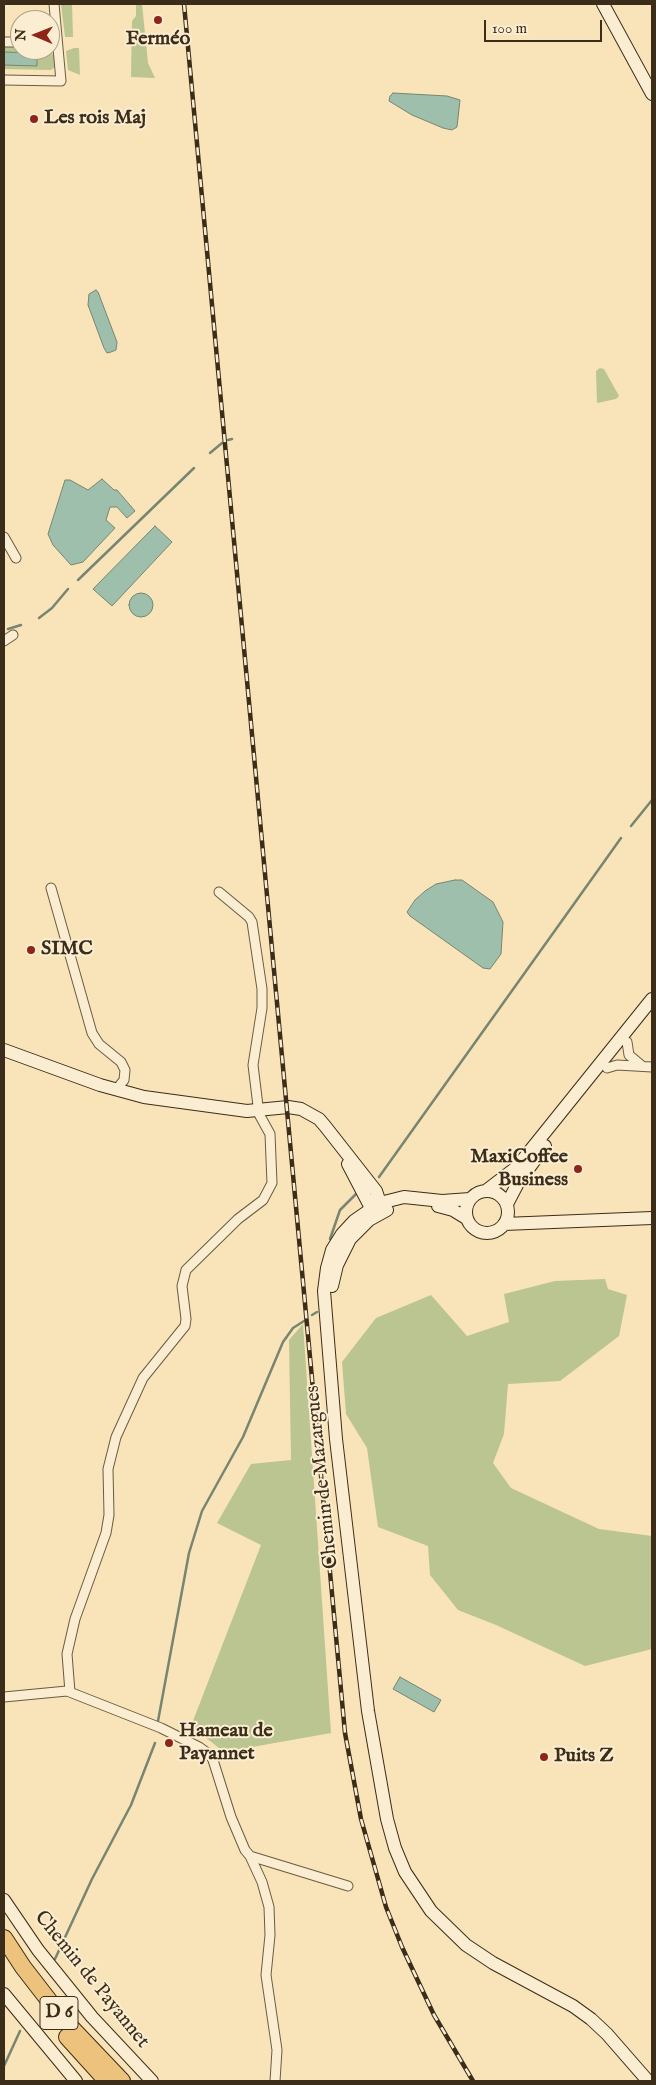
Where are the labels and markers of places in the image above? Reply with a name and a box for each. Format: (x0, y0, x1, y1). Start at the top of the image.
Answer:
marker: Ferméo (152, 14, 164, 26)
place label: Ferméo (126, 28, 190, 52)
place label: Les rois Maj (44, 107, 146, 131)
marker: Les rois Maj (28, 113, 40, 125)
place label: SIMC (41, 938, 93, 962)
marker: SIMC (25, 944, 37, 956)
place label: MaxiCoffee Business (470, 1146, 568, 1193)
marker: MaxiCoffee Business (572, 1163, 584, 1175)
place label: Hameau de Payannet (179, 1720, 273, 1767)
marker: Hameau de Payannet (163, 1737, 175, 1749)
place label: Puits Z (554, 1745, 614, 1769)
marker: Puits Z (538, 1751, 550, 1763)

